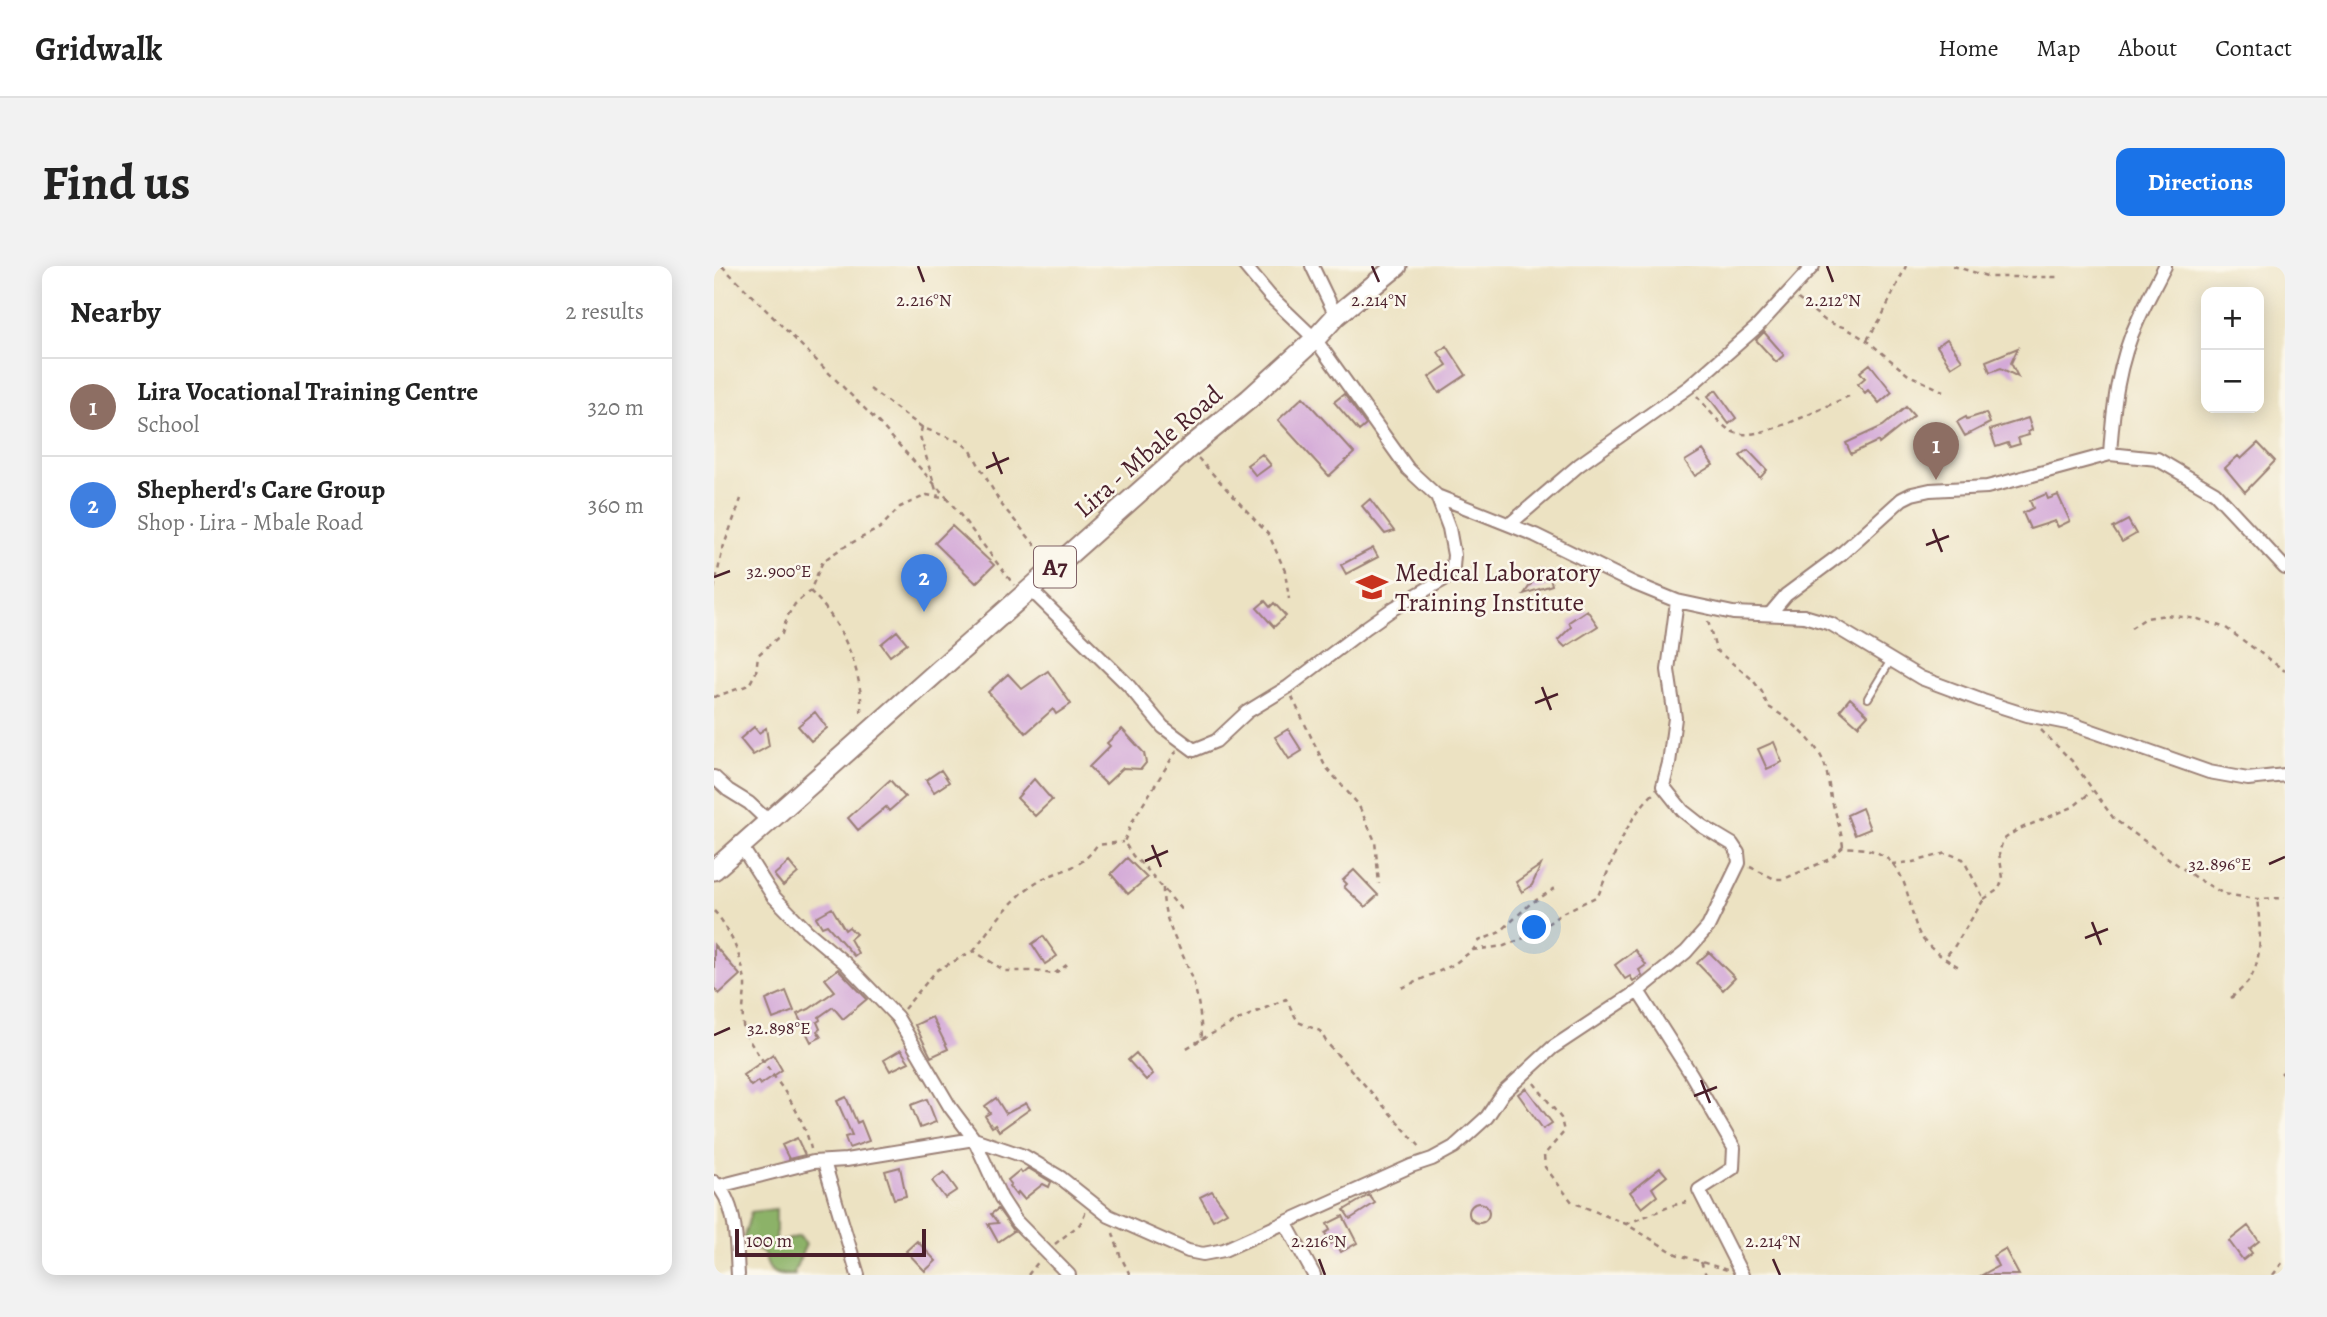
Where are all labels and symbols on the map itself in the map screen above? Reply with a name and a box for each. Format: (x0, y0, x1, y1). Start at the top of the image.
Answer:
text: 2.216°N (896, 288, 952, 312)
text: 2.214°N (1351, 288, 1407, 312)
text: 2.212°N (1805, 288, 1861, 312)
street label: Lira - Mbale Road (1067, 377, 1230, 526)
pin: 1 (1913, 422, 1959, 480)
road number: A7 (1034, 546, 1076, 588)
pin: 2 (901, 554, 947, 612)
place label: Medical Laboratory Training Institute (1395, 555, 1601, 620)
text: 32.900°E (747, 559, 811, 583)
school or university icon: Medical Laboratory Training Institute (1355, 570, 1389, 604)
text: 32.896°E (2189, 852, 2251, 876)
your location (1517, 910, 1551, 944)
text: 32.898°E (747, 1016, 811, 1040)
scale bar (735, 1226, 926, 1258)
text: 2.216°N (1291, 1229, 1347, 1253)
text: 2.214°N (1745, 1229, 1801, 1253)

